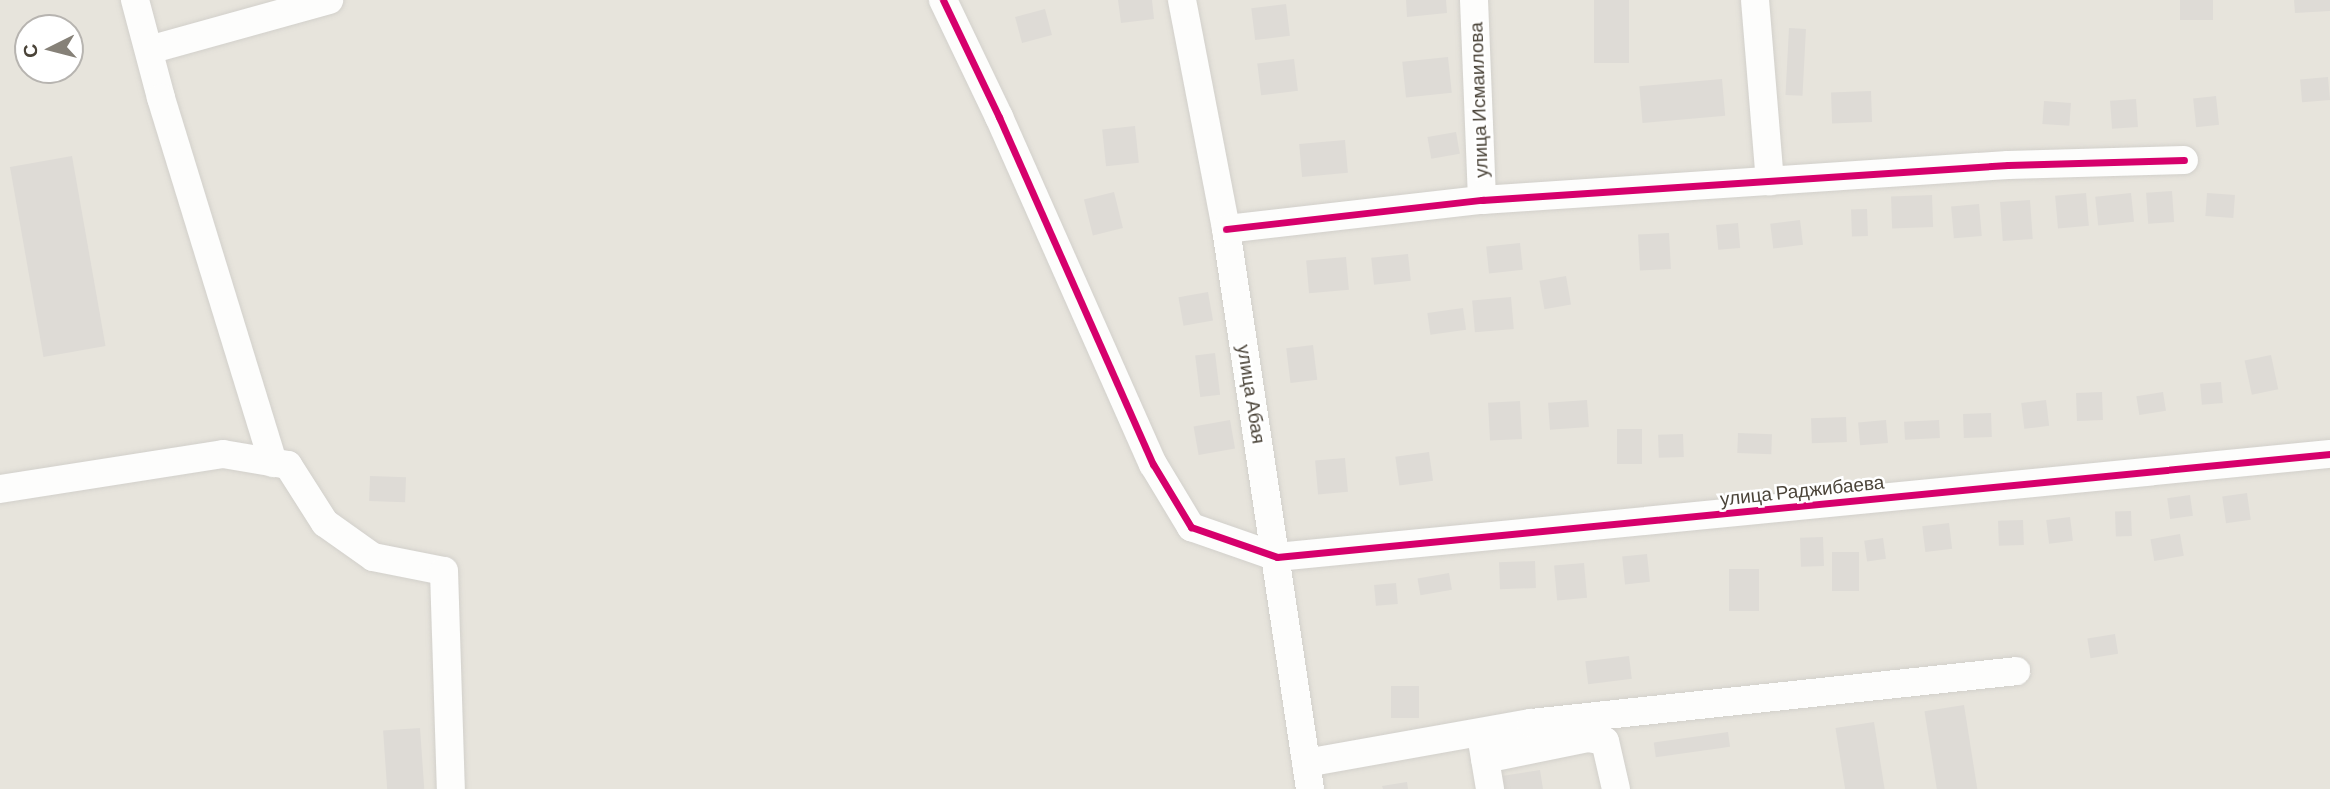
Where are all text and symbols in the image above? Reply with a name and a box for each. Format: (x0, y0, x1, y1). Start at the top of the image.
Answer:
north arrow (14, 14, 84, 84)
street label: улица Исмаилова (1464, 22, 1492, 178)
text: С (17, 43, 42, 59)
street label: улица Абая (1233, 343, 1271, 445)
street label: улица Раджибаева (1719, 470, 1885, 510)

